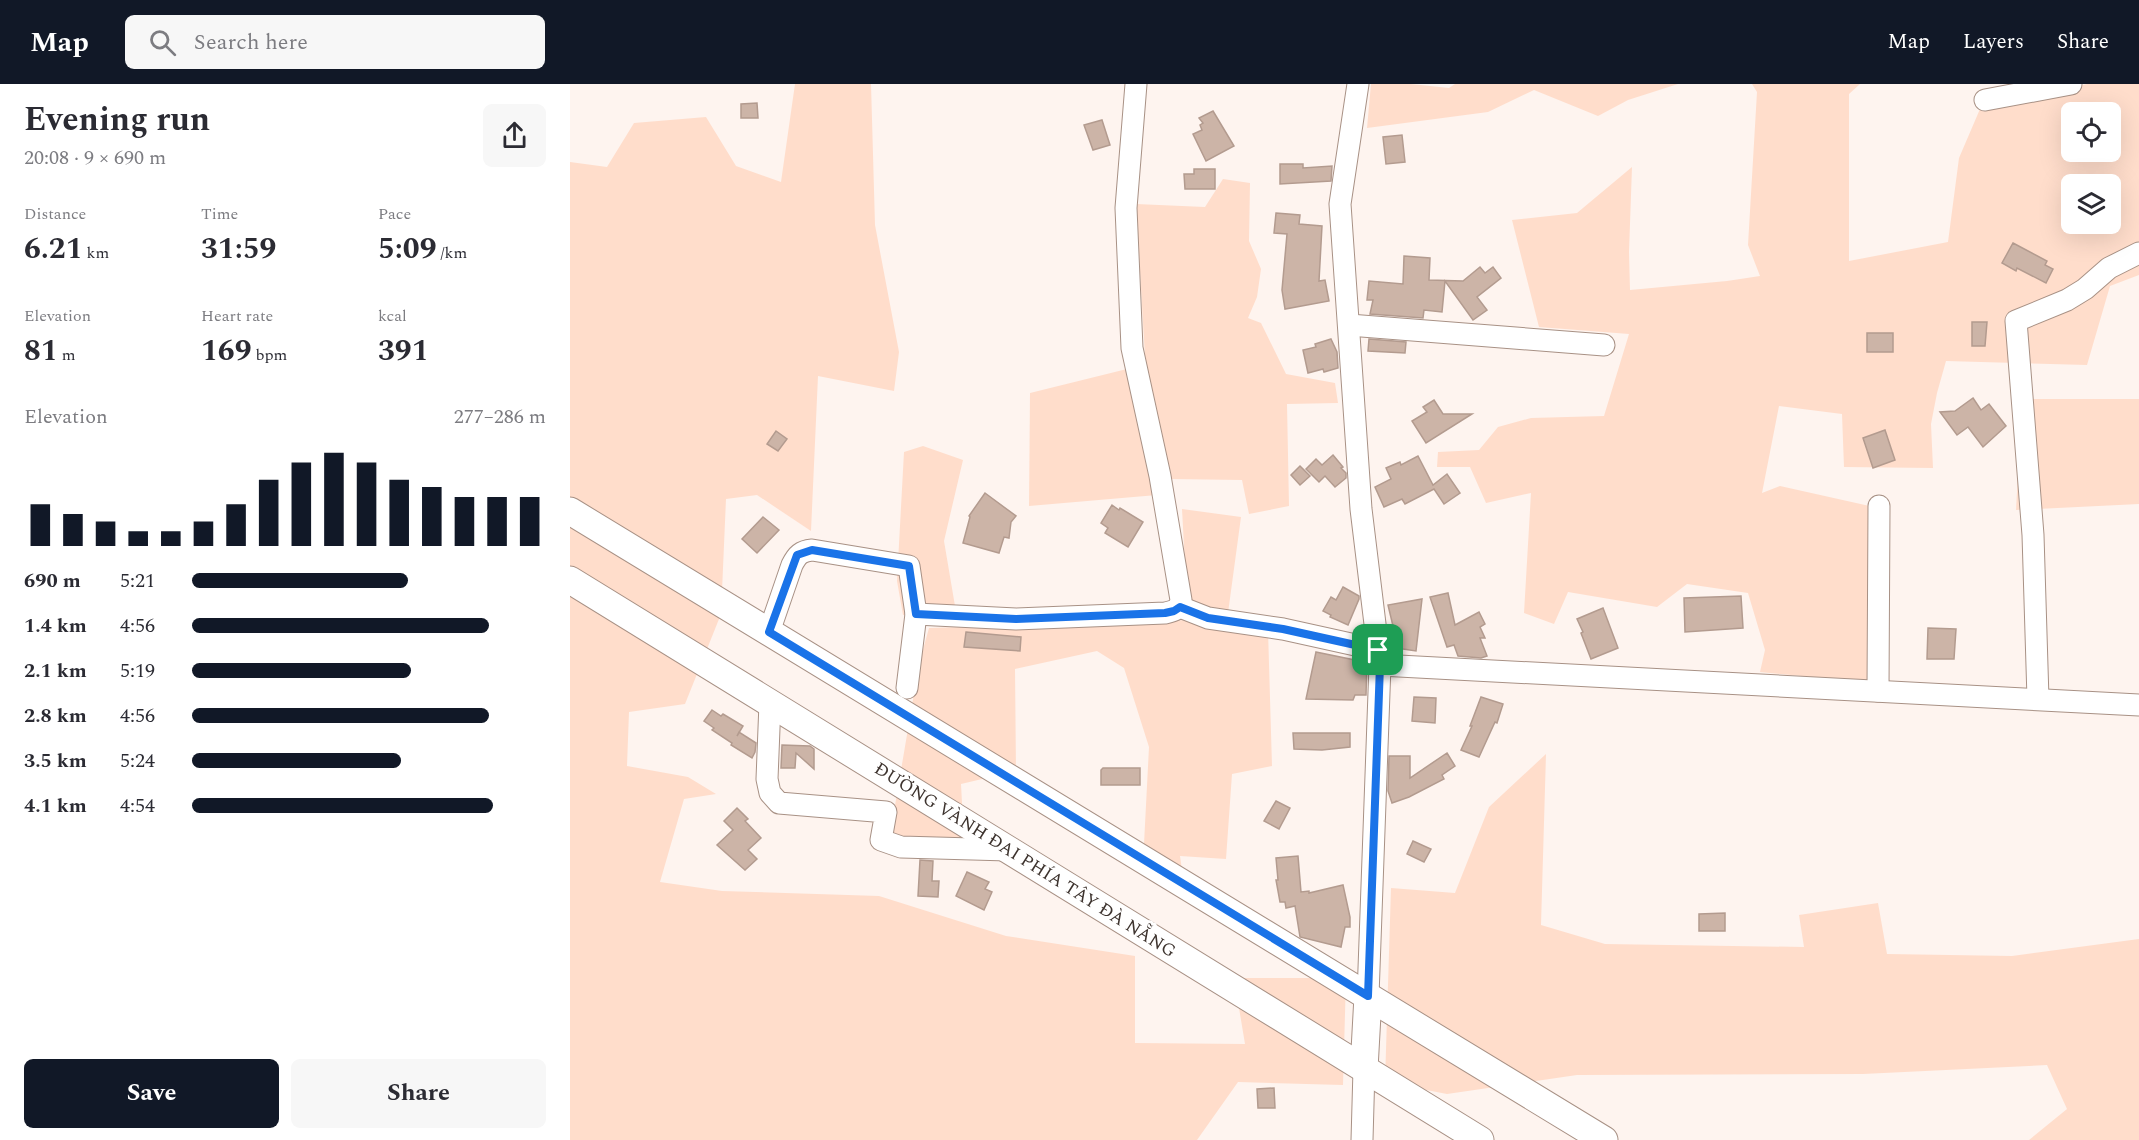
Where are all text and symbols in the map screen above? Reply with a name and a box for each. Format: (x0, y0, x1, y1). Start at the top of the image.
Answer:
search box (125, 15, 545, 69)
text: Map (30, 21, 89, 64)
icon: search (146, 26, 179, 59)
text: Search here (194, 26, 308, 59)
text: Map (1888, 26, 1930, 58)
text: Layers (1963, 26, 2024, 58)
text: Share (2057, 26, 2109, 58)
text: Evening run (24, 95, 210, 145)
map controls (2061, 102, 2121, 234)
button: locate (2061, 102, 2121, 162)
button: share (483, 104, 546, 167)
text: 20:08 · 9 × 690 m (24, 143, 166, 173)
button: layers (2061, 174, 2121, 234)
text: Distance (24, 202, 86, 226)
text: Time (201, 202, 238, 226)
text: Pace (378, 202, 411, 226)
text: 6.21 (24, 226, 83, 272)
text: 31:59 (201, 226, 276, 272)
text: 5:09 (378, 226, 437, 272)
text: km (83, 241, 109, 265)
text: /km (437, 241, 467, 265)
text: Elevation (24, 304, 91, 328)
text: Heart rate (201, 304, 273, 328)
text: kcal (378, 304, 407, 328)
text: 81 (24, 328, 58, 374)
text: 169 (201, 328, 252, 374)
text: 391 (378, 328, 429, 374)
text: m (58, 343, 75, 367)
text: bpm (252, 343, 287, 367)
text: Elevation (24, 402, 108, 432)
text: 277–286 m (454, 402, 546, 432)
text: 690 m (24, 566, 81, 596)
text: 5:21 (120, 566, 155, 596)
text: 1.4 km (24, 611, 87, 641)
text: 4:56 (120, 611, 155, 641)
pin (1352, 624, 1403, 675)
icon: arrive (1361, 633, 1394, 666)
text: 2.1 km (24, 656, 87, 686)
text: 5:19 (120, 656, 155, 686)
text: 2.8 km (24, 701, 87, 731)
text: 4:56 (120, 701, 155, 731)
text: 3.5 km (24, 746, 87, 776)
text: 5:24 (120, 746, 155, 776)
street label: ĐƯỜNG VÀNH ĐAI PHÍA TÂY ĐÀ NẴNG (869, 755, 1181, 965)
text: 4.1 km (24, 791, 87, 821)
text: 4:54 (120, 791, 155, 821)
button: Save (24, 1059, 279, 1128)
button: Share (291, 1059, 546, 1128)

